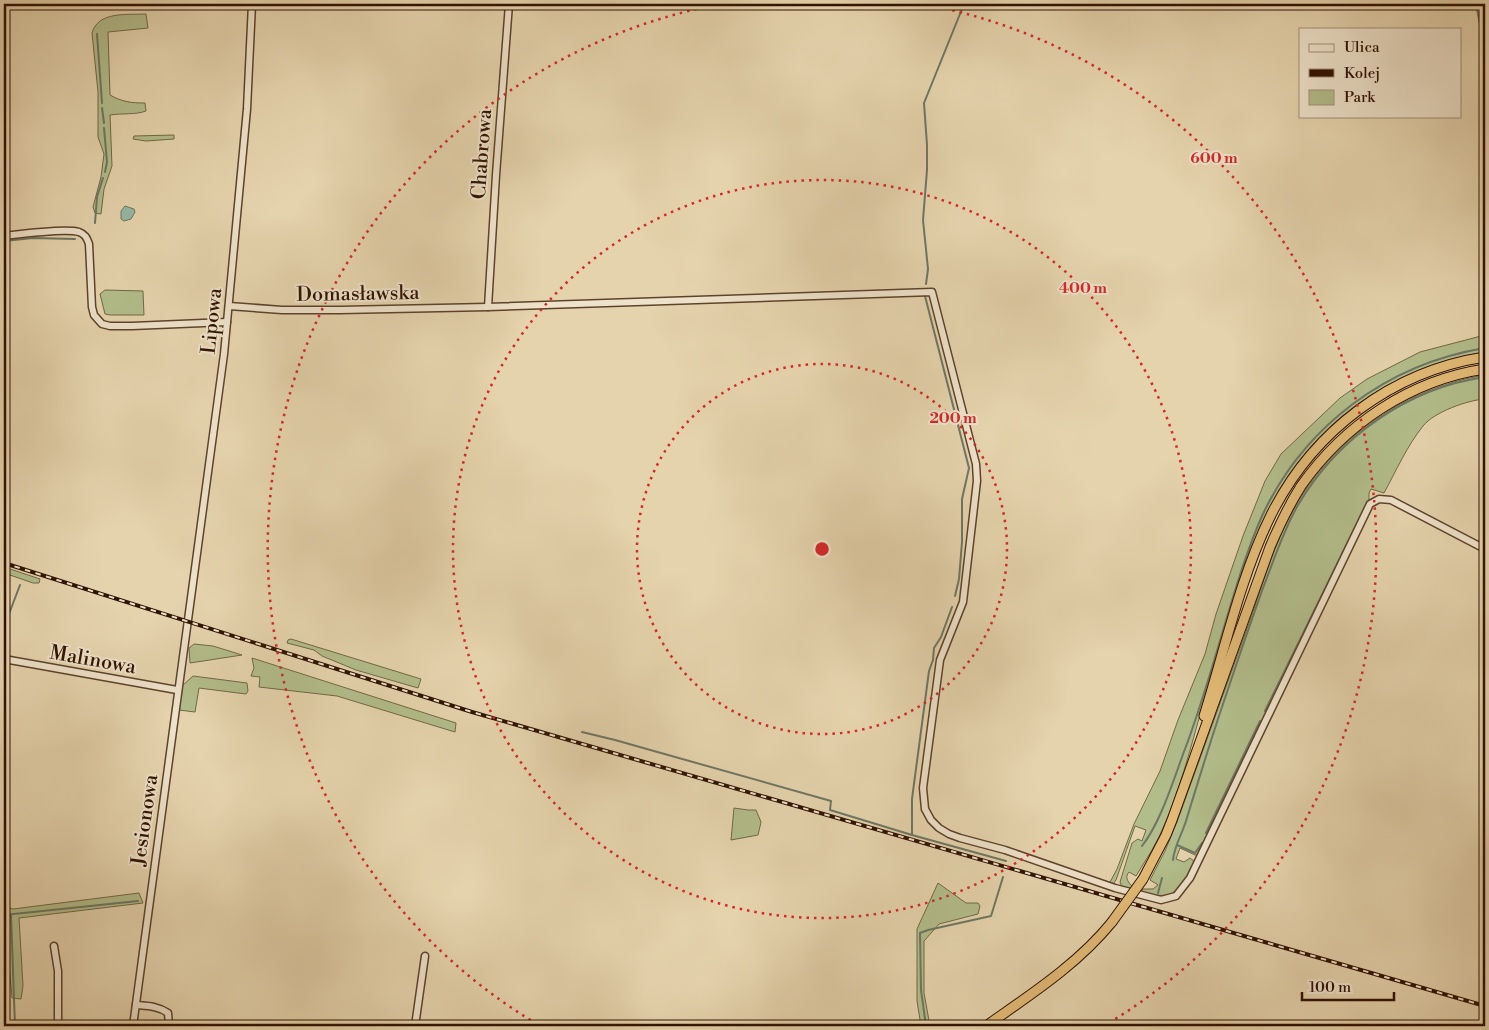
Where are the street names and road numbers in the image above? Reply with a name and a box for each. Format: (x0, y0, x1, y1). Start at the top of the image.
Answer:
street label: Chabrowa (467, 107, 498, 200)
street label: Domasławska (296, 281, 421, 308)
street label: Lipowa (197, 286, 228, 355)
street label: Malinowa (48, 641, 139, 681)
street label: Jesionowa (127, 772, 164, 869)

